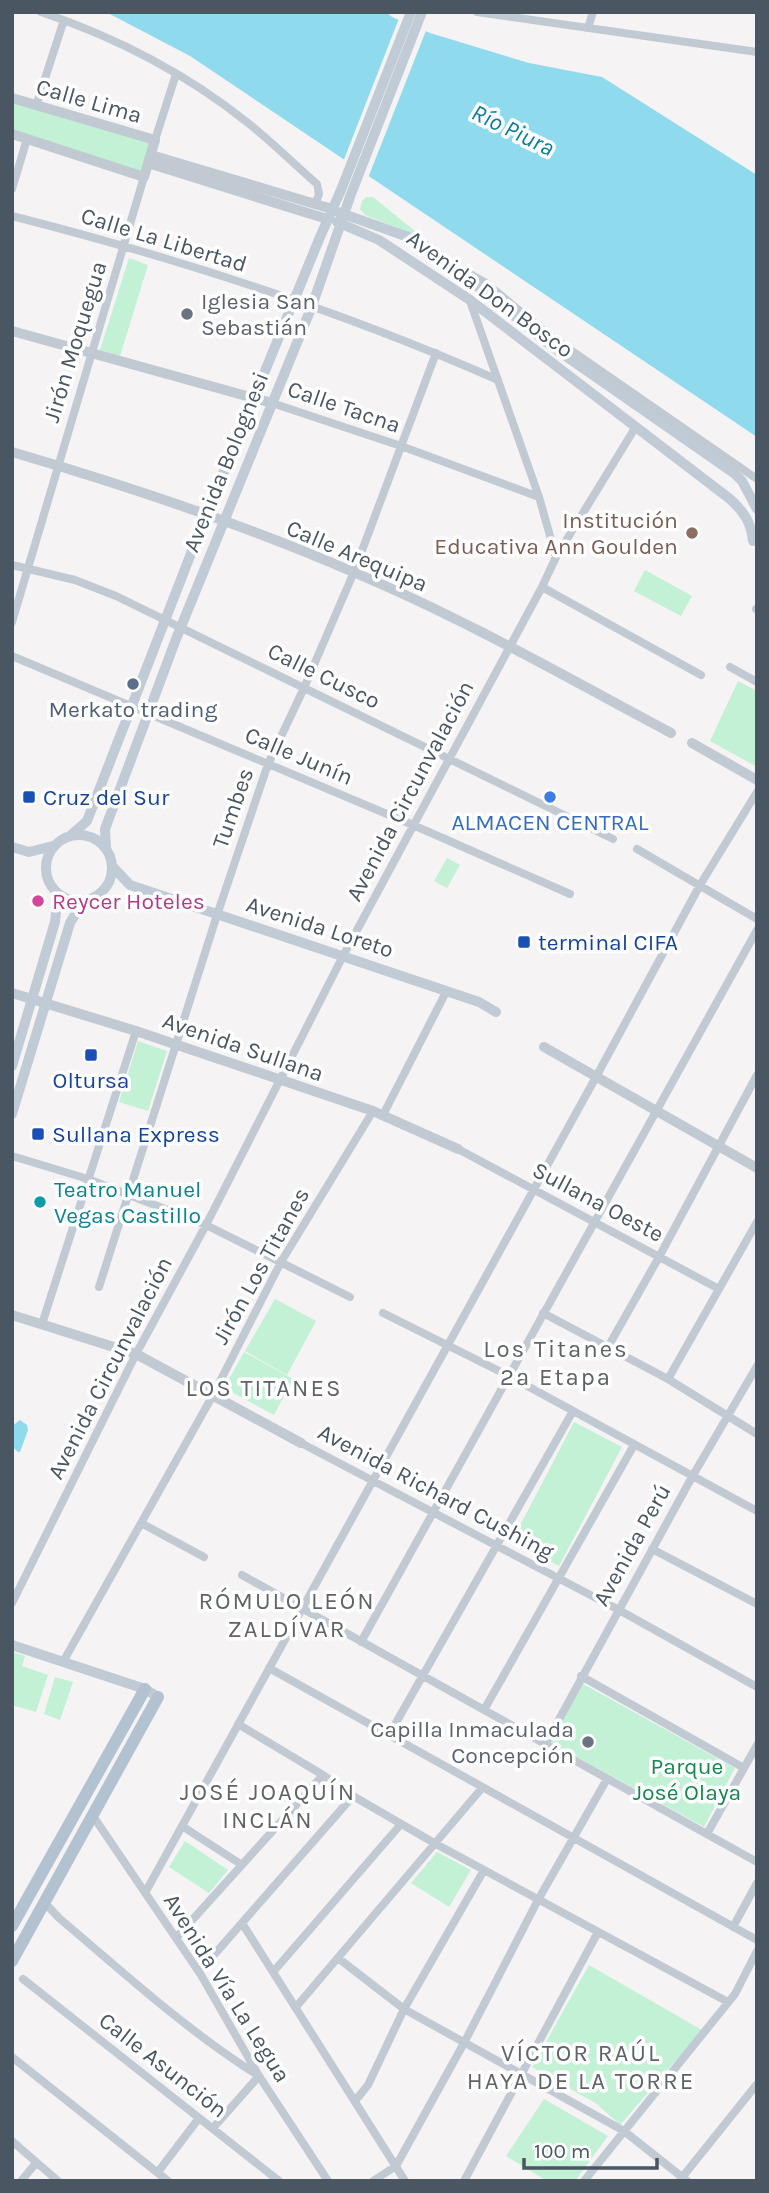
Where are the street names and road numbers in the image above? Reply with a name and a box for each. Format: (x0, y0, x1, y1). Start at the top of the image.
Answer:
street label: Calle Lima (33, 73, 145, 129)
street label: Calle La Libertad (78, 202, 250, 278)
street label: Avenida Don Bosco (402, 225, 578, 363)
street label: Jirón Moquegua (38, 258, 112, 426)
street label: Avenida Bolognesi (178, 368, 274, 556)
street label: Calle Tacna (284, 375, 404, 439)
street label: Calle Arequipa (282, 514, 432, 598)
street label: Calle Cusco (263, 637, 385, 715)
street label: Avenida Circunvalación (340, 676, 480, 906)
street label: Calle Junín (241, 721, 357, 791)
street label: Tumbes (207, 764, 259, 852)
street label: Avenida Loreto (243, 890, 397, 964)
street label: Avenida Sullana (159, 1007, 327, 1087)
street label: Sullana Oeste (528, 1156, 668, 1248)
street label: Jirón Los Titanes (207, 1183, 315, 1349)
street label: Avenida Circunvalación (42, 1252, 178, 1484)
street label: Avenida Richard Cushing (314, 1418, 558, 1566)
street label: Avenida Perú (587, 1479, 677, 1611)
street label: Avenida Vía La Legua (158, 1889, 296, 2087)
street label: Calle Asunción (94, 2007, 232, 2123)

